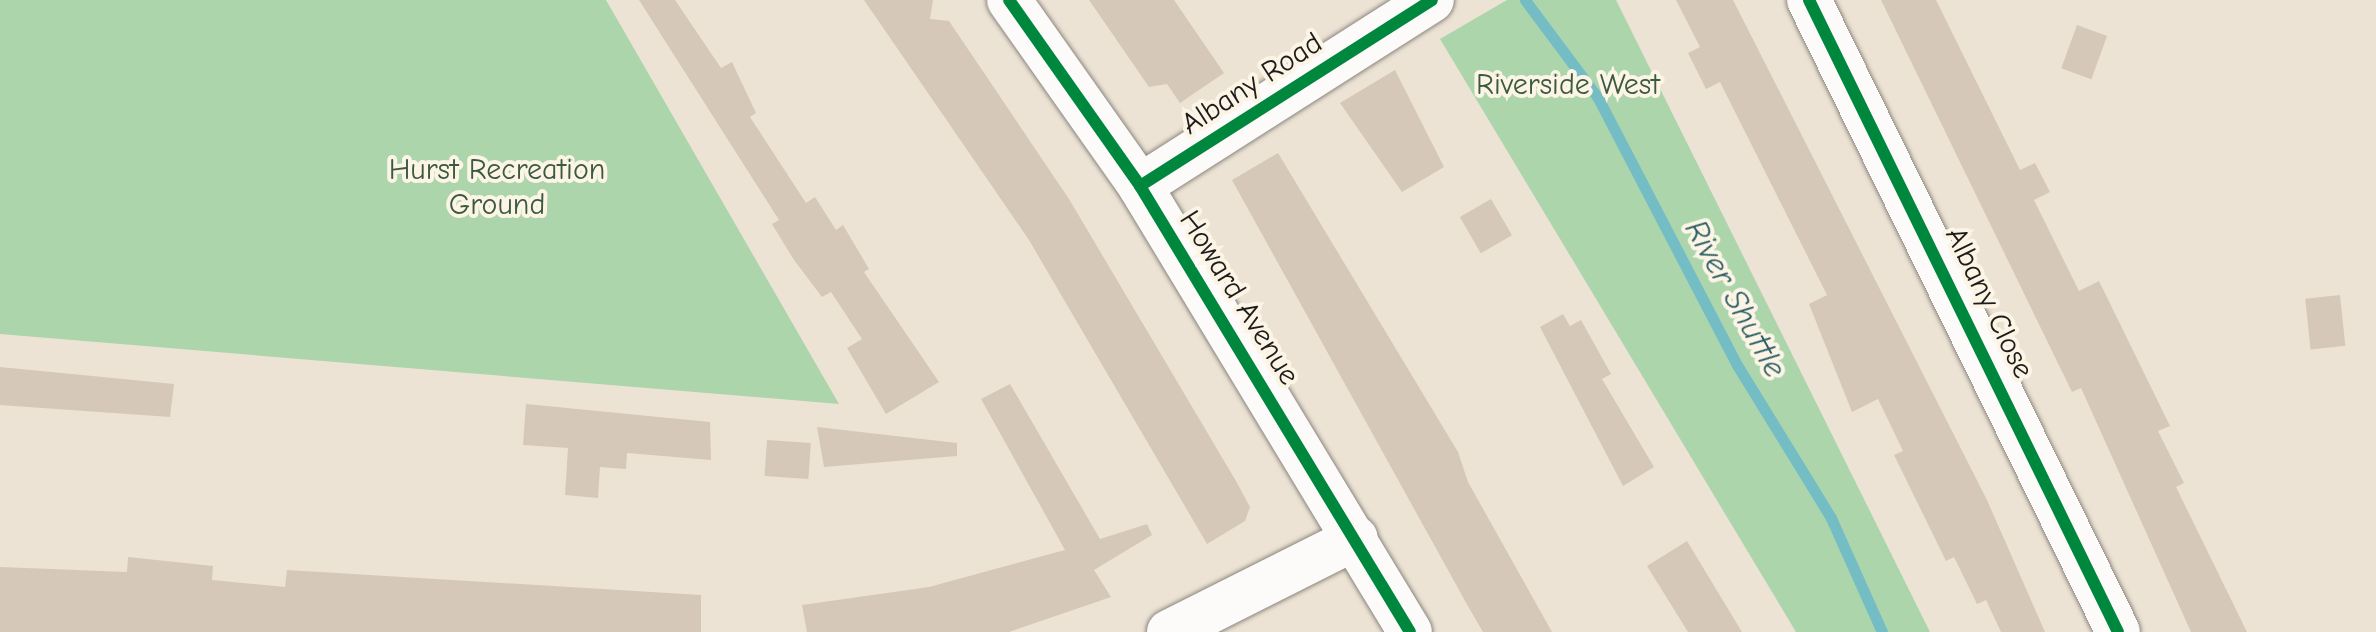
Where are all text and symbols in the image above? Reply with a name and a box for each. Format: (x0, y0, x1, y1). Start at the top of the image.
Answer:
street label: Albany Road (1175, 25, 1329, 143)
park label: Riverside West (1476, 67, 1660, 103)
park label: Hurst Recreation Ground (389, 152, 605, 222)
street label: Howard Avenue (1171, 204, 1307, 392)
water label: River Shuttle (1676, 214, 1794, 384)
street label: Albany Close (1937, 222, 2041, 384)

